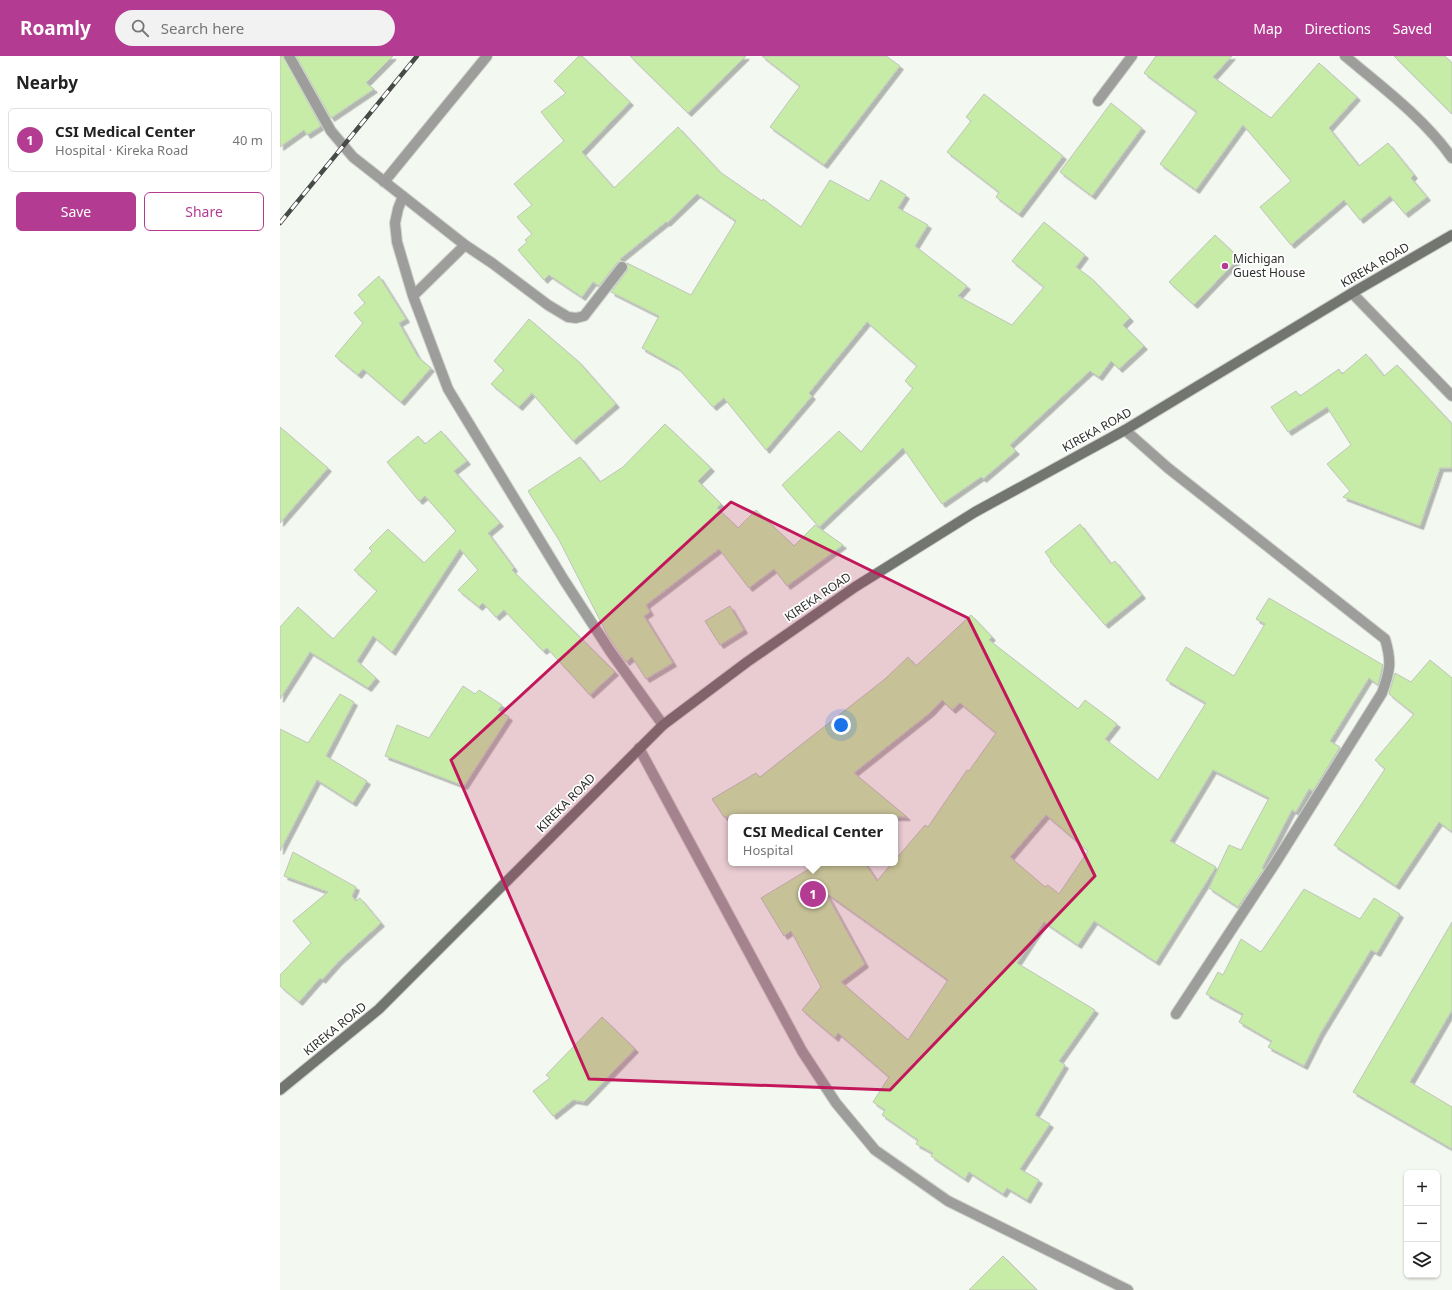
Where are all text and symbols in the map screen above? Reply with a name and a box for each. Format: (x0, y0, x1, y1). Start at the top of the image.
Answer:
search box (115, 10, 395, 46)
text: Roamly (20, 15, 91, 41)
icon: search (129, 17, 151, 39)
text: Search here (161, 18, 244, 38)
text: Map (1253, 19, 1282, 38)
text: Directions (1304, 19, 1371, 38)
text: Saved (1393, 19, 1432, 38)
text: Nearby (16, 71, 78, 94)
text: CSI Medical Center (55, 121, 195, 141)
text: 1 (26, 131, 34, 149)
text: 40 m (233, 131, 263, 149)
text: Hospital · Kireka Road (55, 141, 188, 159)
button: Save (16, 192, 136, 231)
button: Share (144, 192, 264, 231)
street label: KIREKA ROAD (1337, 238, 1412, 291)
place label: Michigan Guest House (1233, 250, 1305, 281)
marker: Michigan Guest House (1220, 261, 1230, 271)
street label: KIREKA ROAD (1059, 403, 1135, 456)
street label: KIREKA ROAD (781, 568, 855, 625)
your location (831, 715, 851, 735)
street label: KIREKA ROAD (532, 769, 599, 836)
popup (728, 814, 898, 866)
text: CSI Medical Center (743, 821, 883, 841)
text: Hospital (743, 841, 793, 859)
pin: 1 (800, 879, 826, 909)
street label: KIREKA ROAD (299, 998, 370, 1059)
map controls (1404, 1170, 1440, 1278)
button: + (1404, 1170, 1440, 1206)
button: − (1404, 1206, 1440, 1242)
button: layers (1404, 1242, 1440, 1278)

